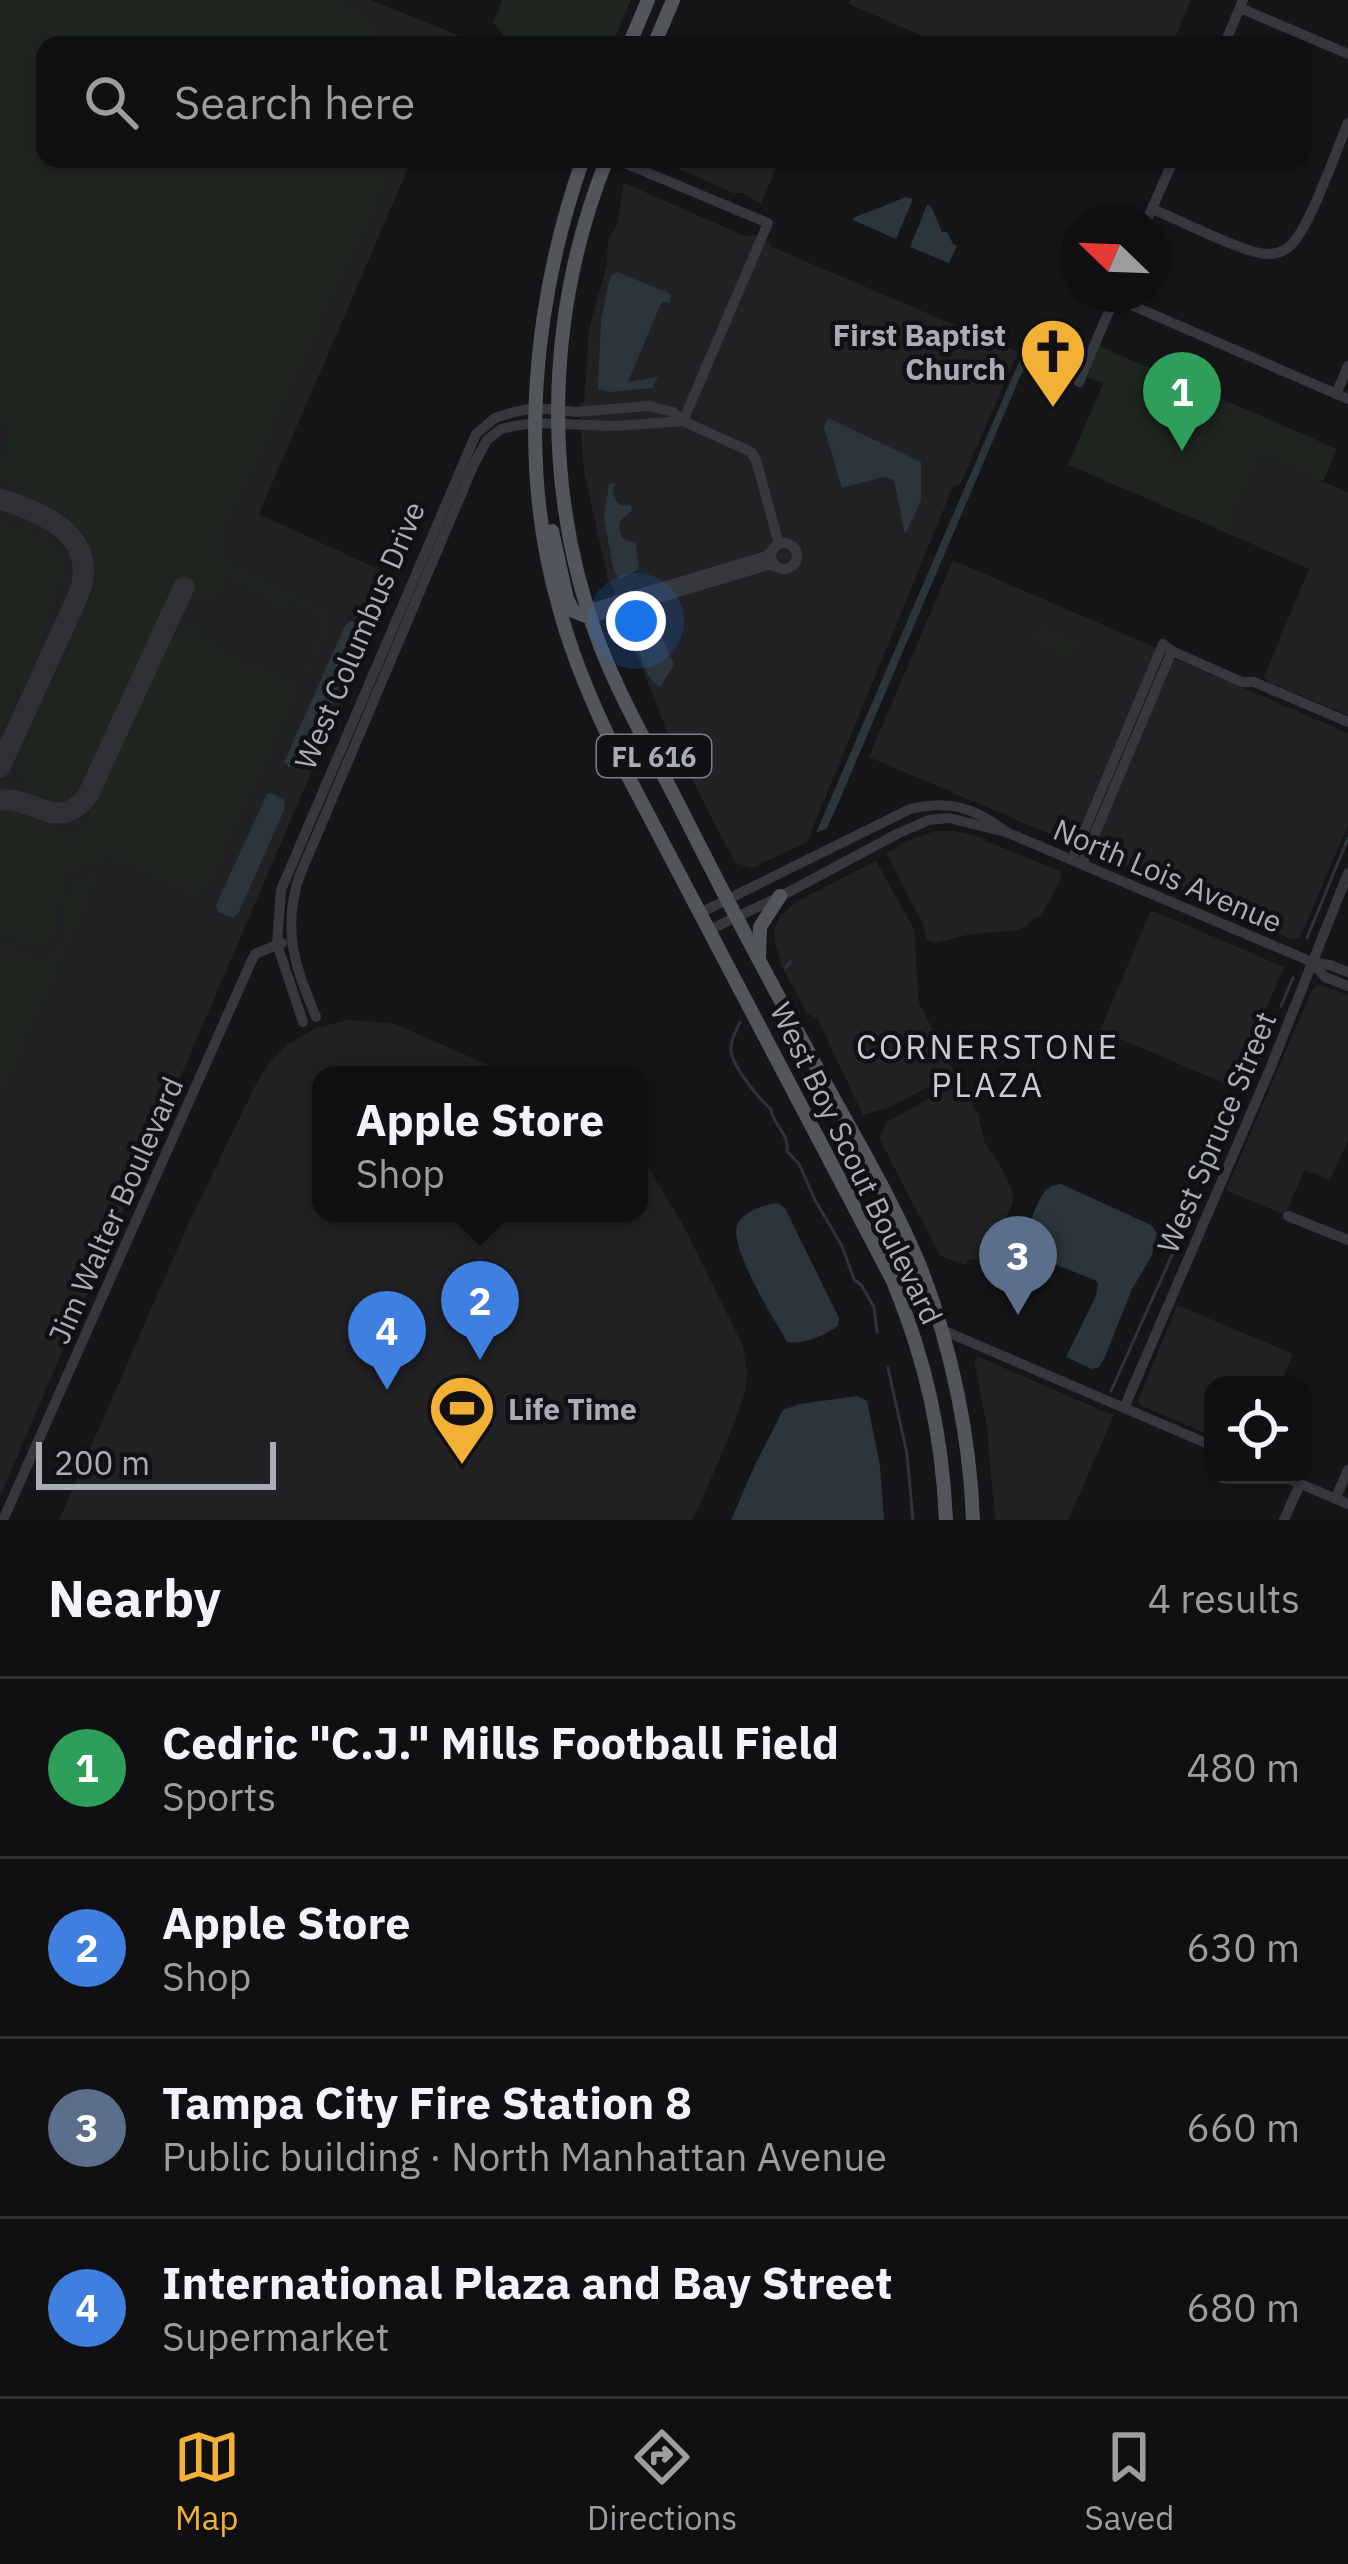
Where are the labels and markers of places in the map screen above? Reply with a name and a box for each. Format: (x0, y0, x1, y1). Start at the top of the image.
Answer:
place label: First Baptist Church (833, 315, 1006, 388)
church icon: First Baptist Church (1018, 316, 1088, 410)
pin: 1 (1143, 352, 1221, 451)
pin: 3 (979, 1216, 1057, 1315)
pin: 2 (441, 1261, 519, 1360)
pin: 4 (348, 1291, 426, 1390)
sports icon: Life Time (427, 1373, 497, 1467)
place label: Life Time (508, 1389, 637, 1428)

